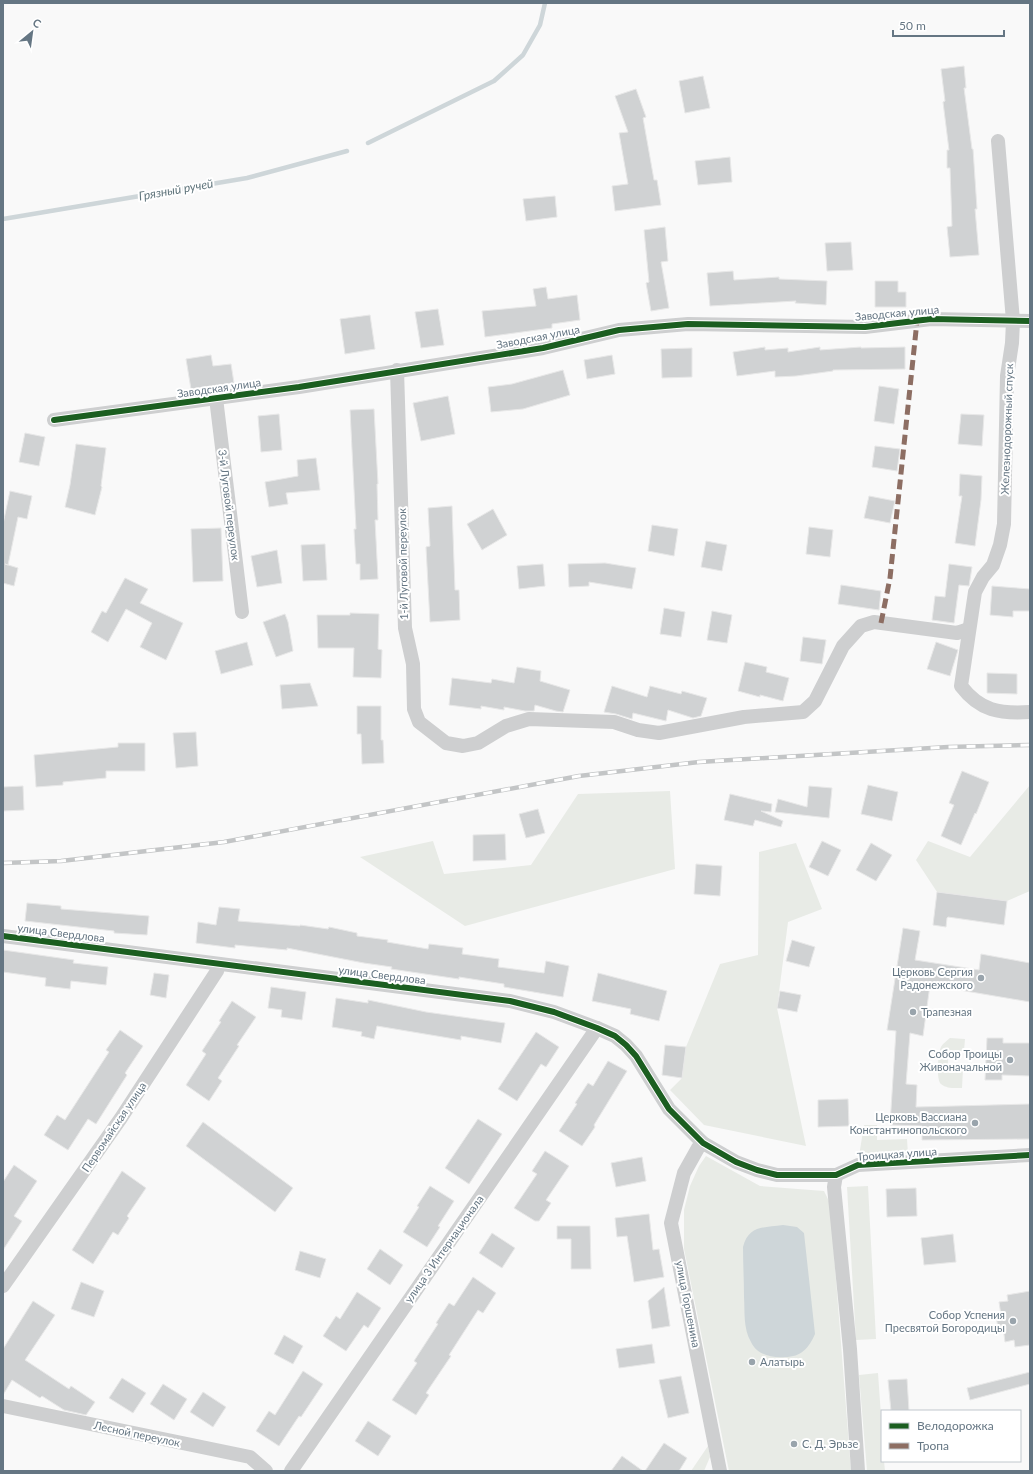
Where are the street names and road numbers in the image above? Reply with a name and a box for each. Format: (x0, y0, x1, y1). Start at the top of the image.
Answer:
street label: Заводская улица (854, 302, 940, 323)
street label: Заводская улица (495, 322, 581, 351)
street label: Железнодорожный спуск (998, 363, 1015, 495)
street label: Заводская улица (176, 375, 262, 400)
street label: 3-й Луговой переулок (216, 449, 243, 562)
street label: 1-й Луговой переулок (395, 508, 410, 620)
street label: улица Свердлова (17, 921, 105, 944)
street label: улица Свердлова (338, 963, 426, 986)
street label: Первомайская улица (79, 1079, 149, 1174)
street label: Троицкая улица (857, 1144, 937, 1163)
street label: улица 3 Интернационала (401, 1192, 486, 1305)
street label: улица Горшенина (674, 1259, 703, 1348)
street label: Лесной переулок (92, 1418, 182, 1449)

